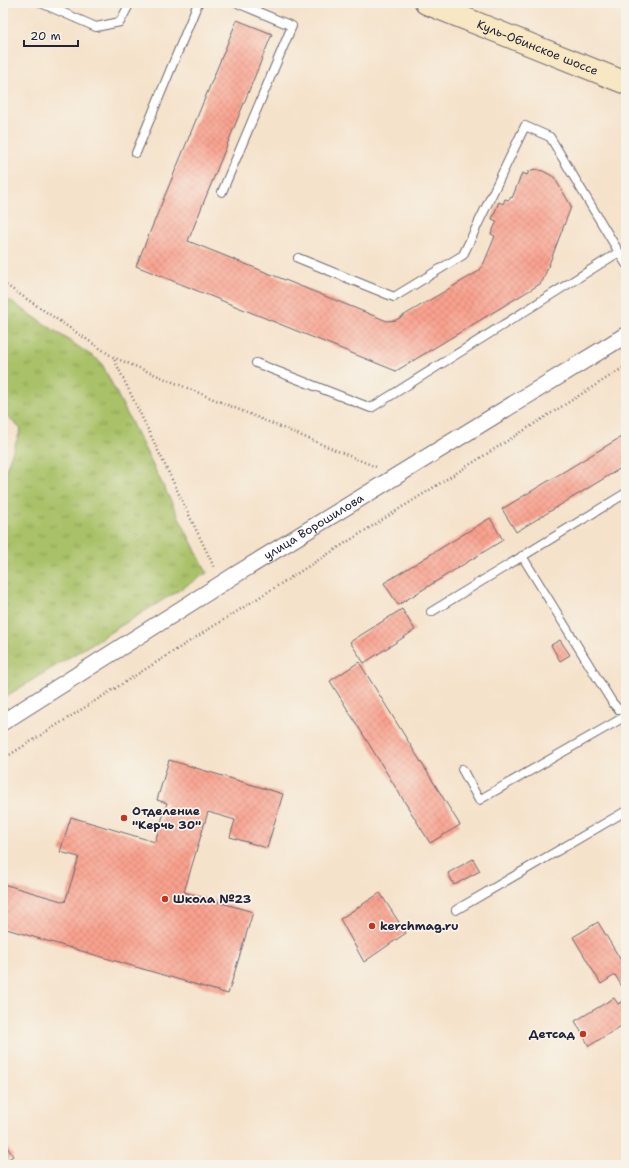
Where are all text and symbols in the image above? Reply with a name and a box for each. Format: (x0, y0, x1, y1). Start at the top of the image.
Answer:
street label: Куль-Обинское шоссе (474, 16, 601, 79)
scale bar (24, 22, 78, 48)
text: 20 m (30, 28, 61, 44)
street label: улица Ворошилова (261, 490, 367, 564)
place label: Отделение "Керчь 30" (132, 803, 201, 833)
marker: Отделение "Керчь 30" (119, 813, 129, 823)
place label: Школа №23 (173, 891, 251, 907)
marker: Школа №23 (160, 894, 170, 904)
place label: kerchmag.ru (380, 918, 459, 934)
marker: kerchmag.ru (367, 921, 377, 931)
place label: Детсад (529, 1026, 576, 1042)
marker: Детсад (578, 1029, 588, 1039)

